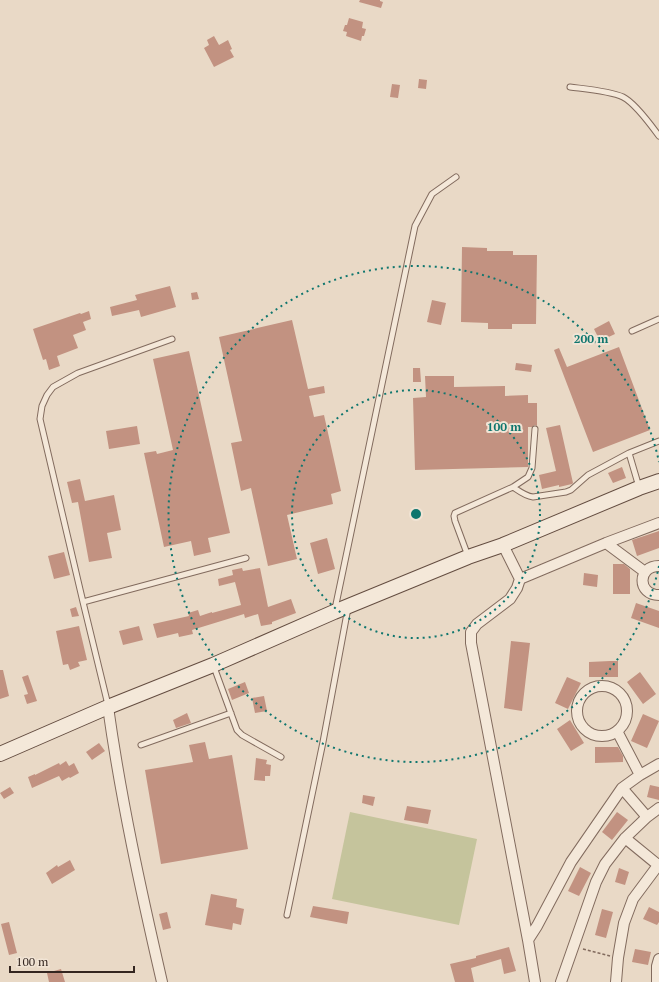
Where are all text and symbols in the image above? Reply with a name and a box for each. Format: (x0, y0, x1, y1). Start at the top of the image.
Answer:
text: 200 m (574, 331, 608, 346)
text: 100 m (487, 419, 521, 434)
centre of rings (409, 507, 423, 521)
scale bar (10, 948, 134, 974)
text: 100 m (16, 954, 49, 969)

